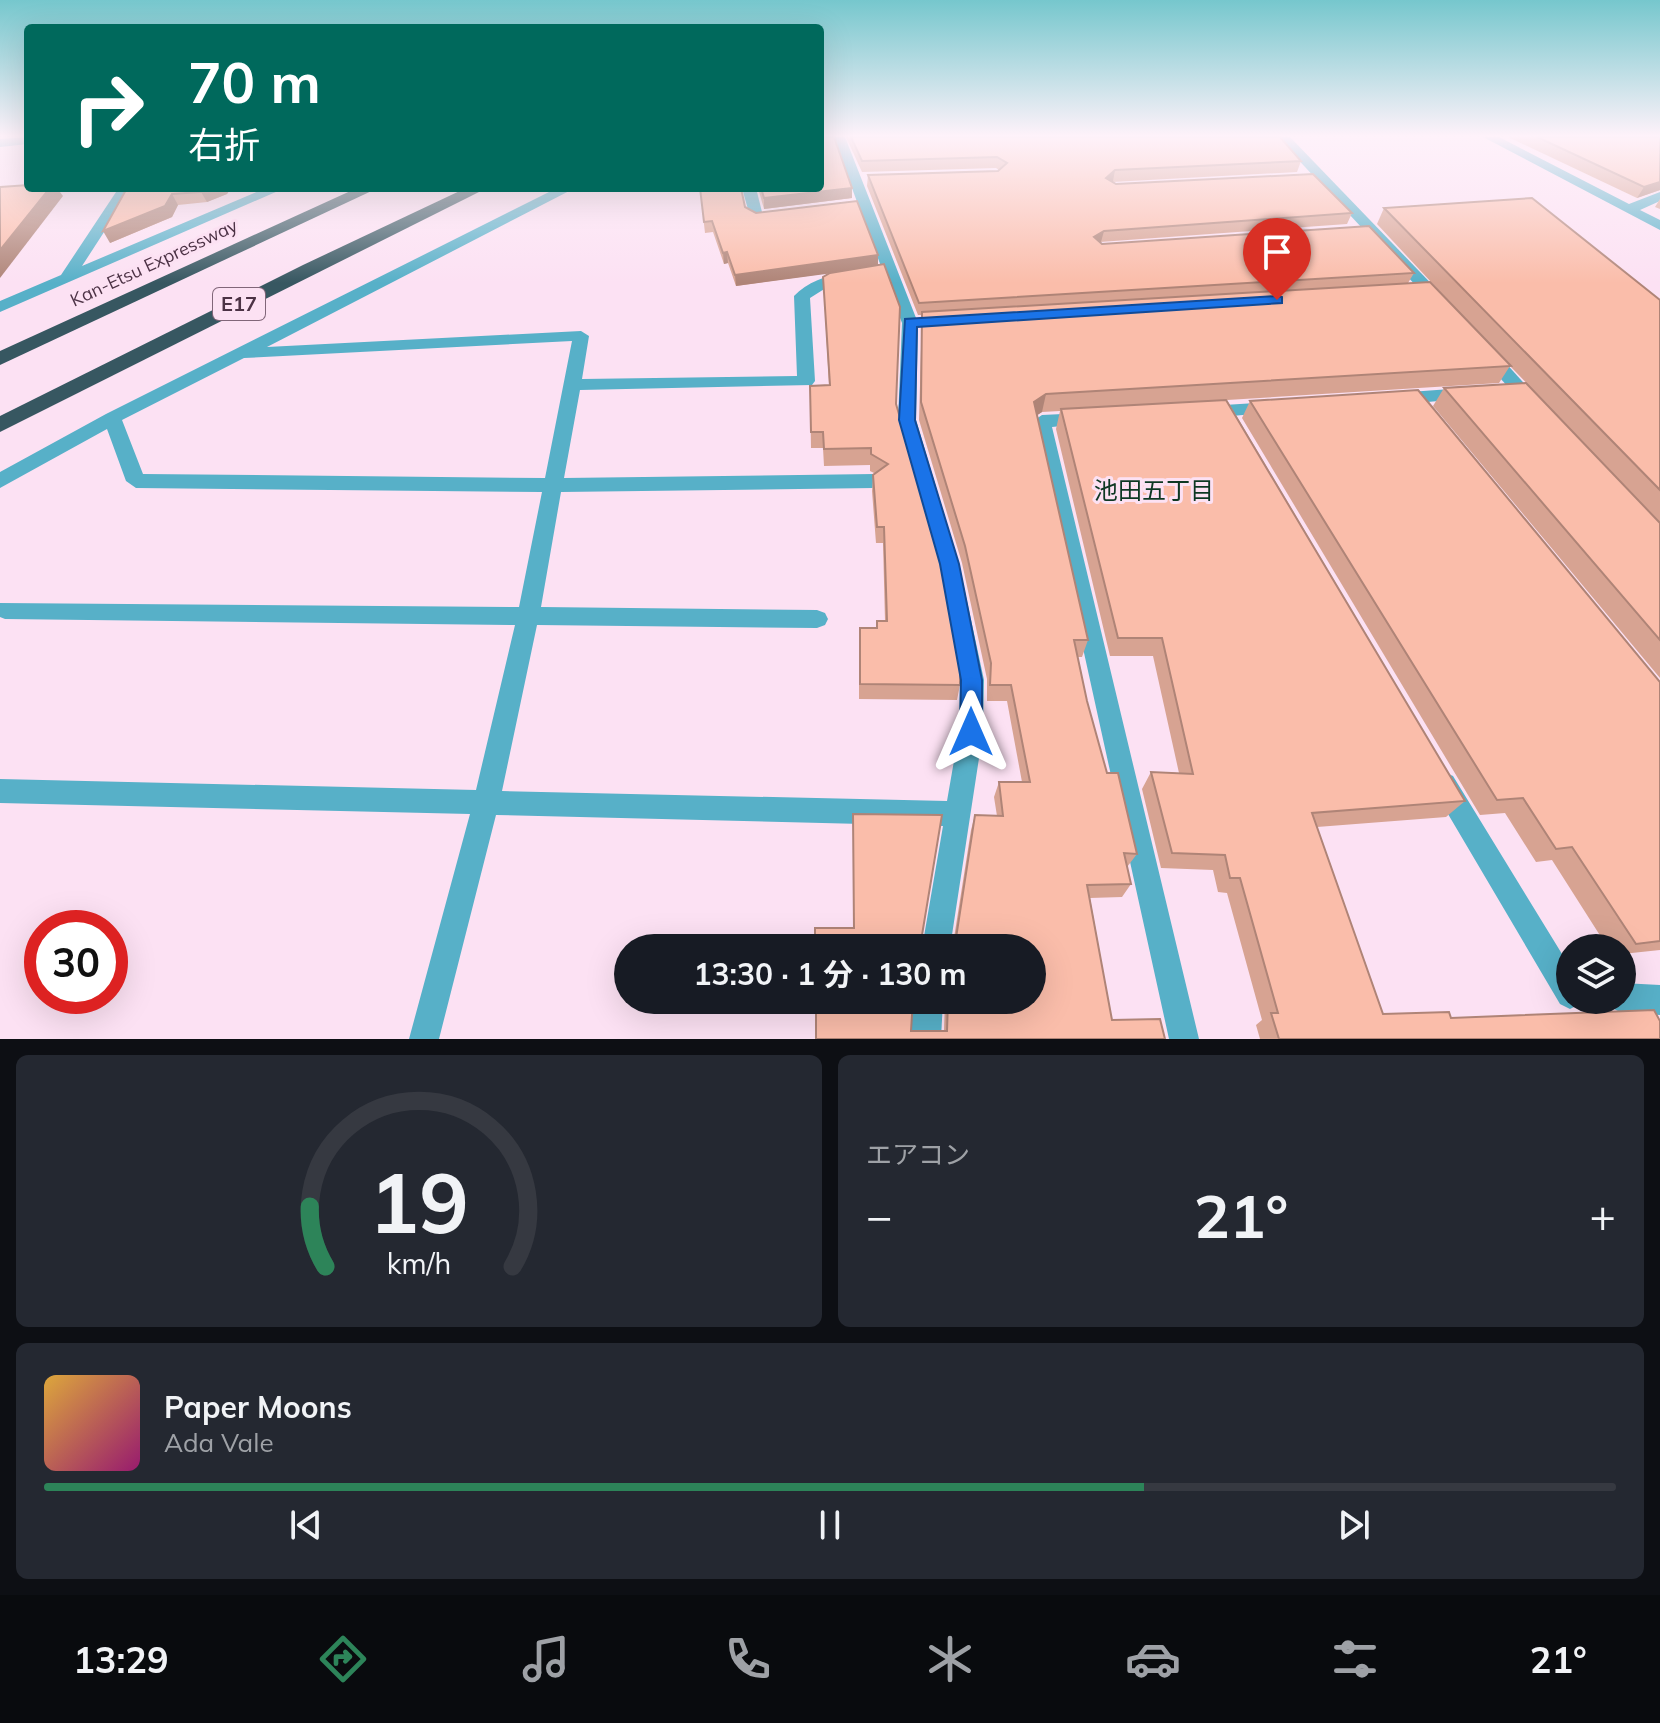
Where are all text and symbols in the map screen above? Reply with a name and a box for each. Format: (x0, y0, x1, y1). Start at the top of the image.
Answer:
text: 70 m (188, 47, 321, 117)
icon: right (56, 56, 160, 160)
text: 右折 (188, 122, 260, 167)
street label: Kan-Etsu Expressway (66, 214, 241, 311)
pin (1243, 218, 1311, 300)
icon: arrive (1255, 230, 1299, 274)
road number: E17 (213, 288, 265, 320)
district label: 池田五丁目 (1094, 475, 1214, 505)
position arrow (929, 690, 1013, 774)
speed limit sign: 30 (24, 910, 128, 1014)
map controls (1556, 934, 1636, 1014)
button: layers (1556, 934, 1636, 1014)
text: 13:30 · 1 分 · 130 m (694, 955, 966, 993)
text: エアコン (866, 1138, 970, 1171)
text: 19 (369, 1149, 469, 1254)
text: 21° (1194, 1178, 1288, 1253)
text: − (866, 1188, 892, 1243)
text: + (1590, 1188, 1616, 1243)
text: km/h (387, 1245, 451, 1281)
text: Paper Moons (164, 1388, 352, 1426)
text: Ada Vale (164, 1426, 274, 1459)
icon: previous (284, 1503, 328, 1547)
icon: pause (808, 1503, 852, 1547)
icon: next (1332, 1503, 1376, 1547)
icon: directions (315, 1631, 371, 1687)
icon: music (518, 1631, 574, 1687)
icon: phone (720, 1631, 776, 1687)
icon: climate (922, 1631, 978, 1687)
icon: car (1125, 1631, 1181, 1687)
icon: filters (1327, 1631, 1383, 1687)
text: 13:29 (73, 1637, 169, 1682)
text: 21° (1530, 1637, 1587, 1682)

